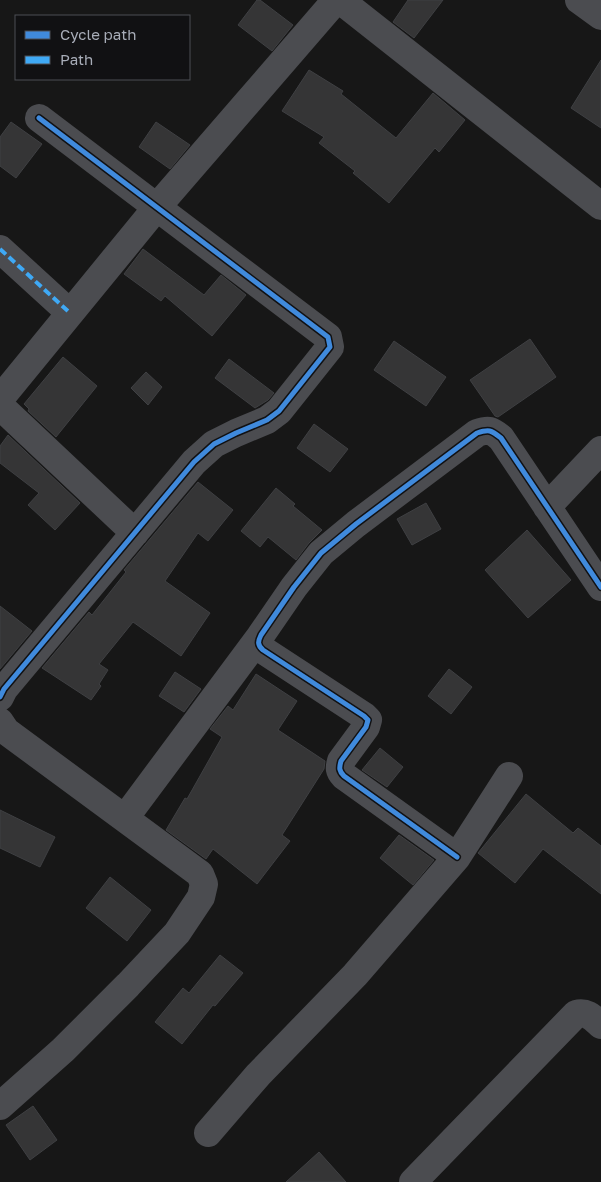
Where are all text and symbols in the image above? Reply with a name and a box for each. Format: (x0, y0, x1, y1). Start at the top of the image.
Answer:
legend (15, 15, 190, 80)
text: Cycle path (60, 25, 136, 43)
text: Path (60, 50, 93, 68)

